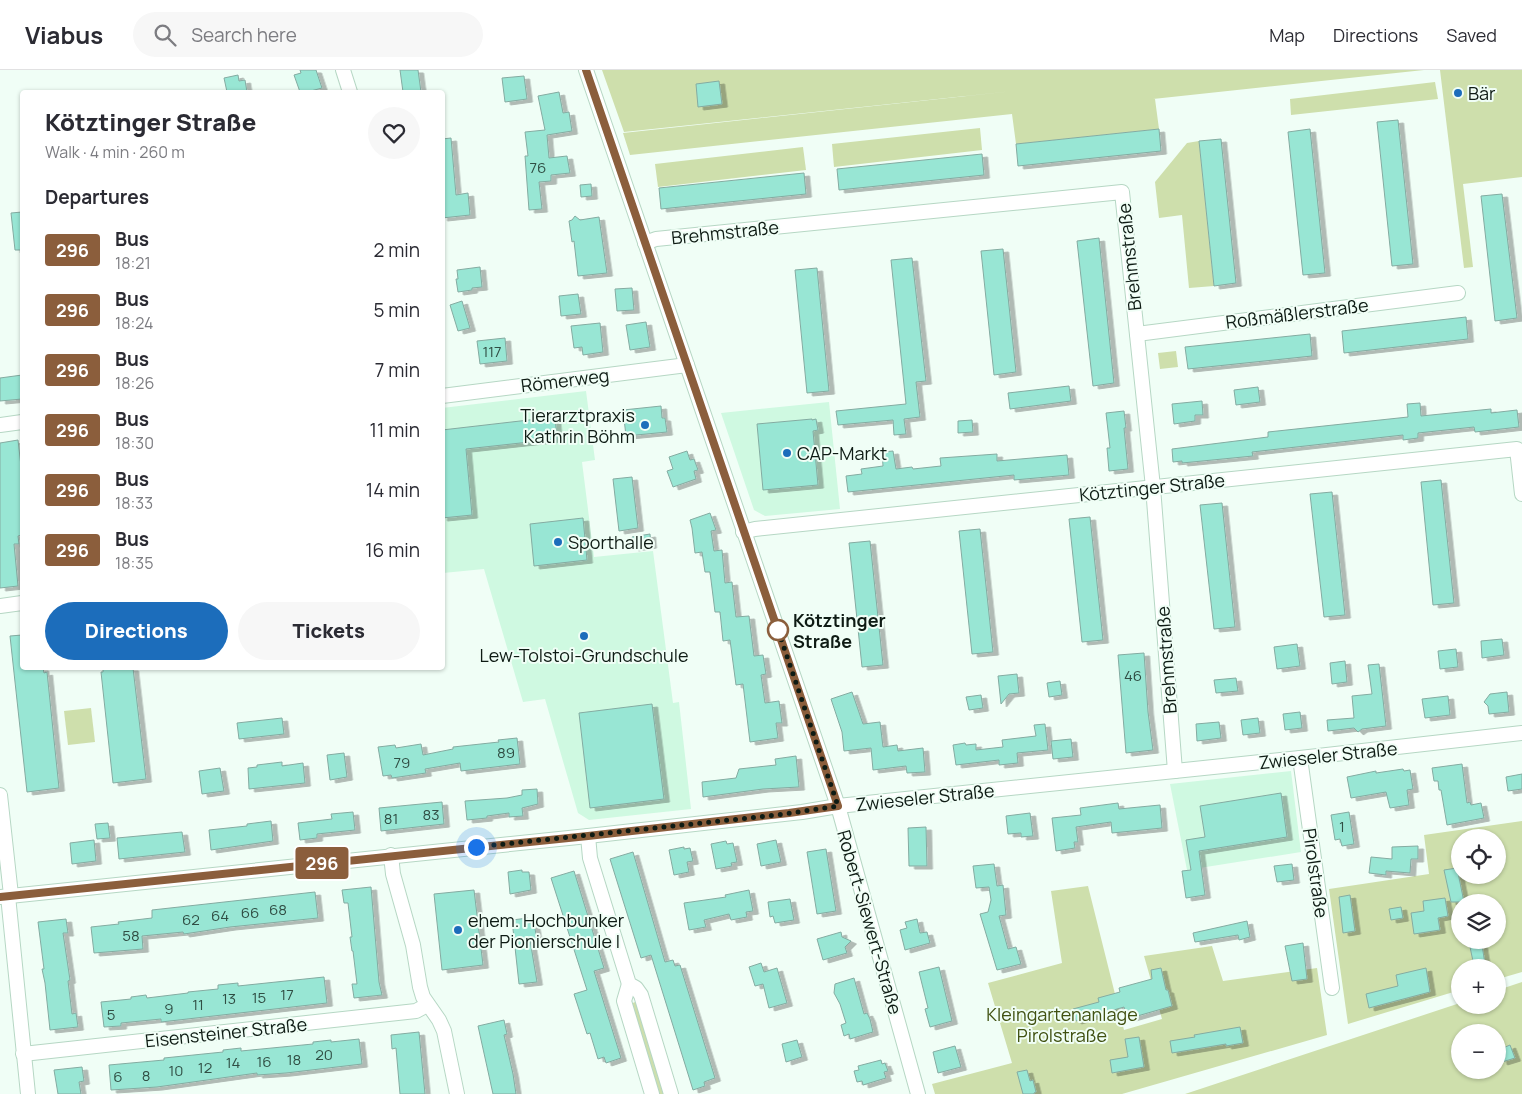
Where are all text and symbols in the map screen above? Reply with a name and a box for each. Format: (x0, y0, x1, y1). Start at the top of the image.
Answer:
search box (133, 12, 483, 57)
text: Viabus (25, 18, 103, 51)
icon: search (151, 21, 179, 49)
text: Search here (191, 22, 297, 48)
text: Map (1269, 23, 1305, 47)
text: Directions (1333, 23, 1418, 47)
text: Saved (1446, 23, 1497, 47)
place label: Bär (1468, 81, 1496, 105)
marker: Bär (1452, 87, 1464, 99)
text: Kötztinger Straße (45, 105, 256, 138)
button: heart (368, 107, 420, 159)
text: Walk · 4 min · 260 m (45, 141, 185, 163)
house number: 76 (530, 157, 546, 178)
text: Departures (45, 184, 149, 210)
street label: Brehmstraße (1111, 202, 1147, 312)
street label: Brehmstraße (670, 214, 780, 250)
text: Bus (115, 226, 149, 252)
text: 2 min (374, 237, 420, 263)
text: 296 (56, 238, 89, 262)
text: 18:21 (115, 252, 151, 274)
text: Bus (115, 286, 149, 312)
street label: Roßmäßlerstraße (1224, 292, 1370, 334)
text: 5 min (373, 297, 420, 323)
text: 296 (56, 298, 89, 322)
text: 18:24 (115, 312, 154, 334)
house number: 117 (482, 341, 502, 362)
text: Bus (115, 346, 149, 372)
text: 7 min (375, 357, 420, 383)
text: 296 (56, 358, 89, 382)
street label: Römerweg (519, 363, 611, 397)
text: 18:26 (115, 372, 154, 394)
place label: Tierarztpraxis Kathrin Böhm (520, 403, 635, 448)
text: Bus (115, 406, 149, 432)
text: 11 min (370, 417, 420, 443)
text: 296 (56, 418, 89, 442)
marker: Tierarztpraxis Kathrin Böhm (639, 419, 651, 431)
text: 18:30 (115, 432, 154, 454)
place label: CAP-Markt (797, 441, 887, 465)
marker: CAP-Markt (781, 447, 793, 459)
text: Bus (115, 466, 149, 492)
street label: Kötztinger Straße (1078, 467, 1226, 507)
text: 14 min (366, 477, 420, 503)
text: 296 (56, 478, 89, 502)
text: 18:33 (115, 492, 153, 514)
text: Bus (115, 526, 149, 552)
place label: Sporthalle (568, 530, 654, 554)
marker: Sporthalle (552, 536, 564, 548)
text: 16 min (365, 537, 420, 563)
text: 296 (56, 538, 89, 562)
text: 18:35 (115, 552, 153, 574)
button: Directions (45, 602, 228, 660)
button: Tickets (238, 602, 420, 660)
street label: Brehmstraße (1150, 605, 1182, 715)
place label: Kötztinger Straße (793, 608, 886, 653)
marker: Kötztinger Straße (767, 619, 789, 641)
marker: Lew-Tolstoi-Grundschule (578, 630, 590, 642)
place label: Lew-Tolstoi-Grundschule (480, 643, 688, 667)
house number: 46 (1124, 665, 1142, 686)
street label: Zwieseler Straße (1258, 736, 1398, 774)
house number: 89 (497, 742, 515, 763)
house number: 79 (394, 752, 410, 773)
street label: Zwieseler Straße (855, 778, 995, 816)
house number: 83 (422, 804, 440, 825)
house number: 81 (384, 808, 398, 829)
house number: 1 (1339, 816, 1345, 837)
street label: Robert-Siewert-Straße (832, 827, 908, 1017)
street label: Pirolstraße (1298, 827, 1334, 919)
map controls (1451, 829, 1506, 1079)
button: locate (1451, 829, 1506, 884)
your location (464, 835, 489, 860)
line badge: 296 (293, 847, 351, 879)
text: 296 (305, 851, 339, 875)
button: layers (1451, 894, 1506, 949)
house number: 68 (269, 899, 287, 920)
house number: 66 (241, 902, 259, 923)
house number: 64 (211, 905, 229, 926)
place label: ehem. Hochbunker der Pionierschule I (468, 908, 625, 953)
house number: 62 (182, 909, 200, 930)
marker: ehem. Hochbunker der Pionierschule I (452, 924, 464, 936)
house number: 58 (122, 925, 140, 946)
button: + (1451, 959, 1506, 1014)
house number: 17 (280, 984, 294, 1005)
house number: 15 (252, 987, 266, 1008)
house number: 13 (222, 988, 236, 1009)
house number: 11 (192, 994, 204, 1015)
house number: 9 (164, 998, 174, 1019)
park label: Kleingartenanlage Pirolstraße (986, 1002, 1138, 1047)
house number: 5 (107, 1004, 115, 1025)
street label: Eisensteiner Straße (144, 1012, 308, 1052)
button: − (1451, 1024, 1506, 1079)
house number: 20 (315, 1044, 333, 1065)
house number: 18 (287, 1049, 301, 1070)
house number: 16 (256, 1051, 272, 1072)
house number: 14 (226, 1052, 240, 1073)
house number: 12 (198, 1057, 212, 1078)
house number: 10 (169, 1060, 184, 1081)
house number: 8 (142, 1065, 150, 1086)
house number: 6 (113, 1066, 123, 1087)

